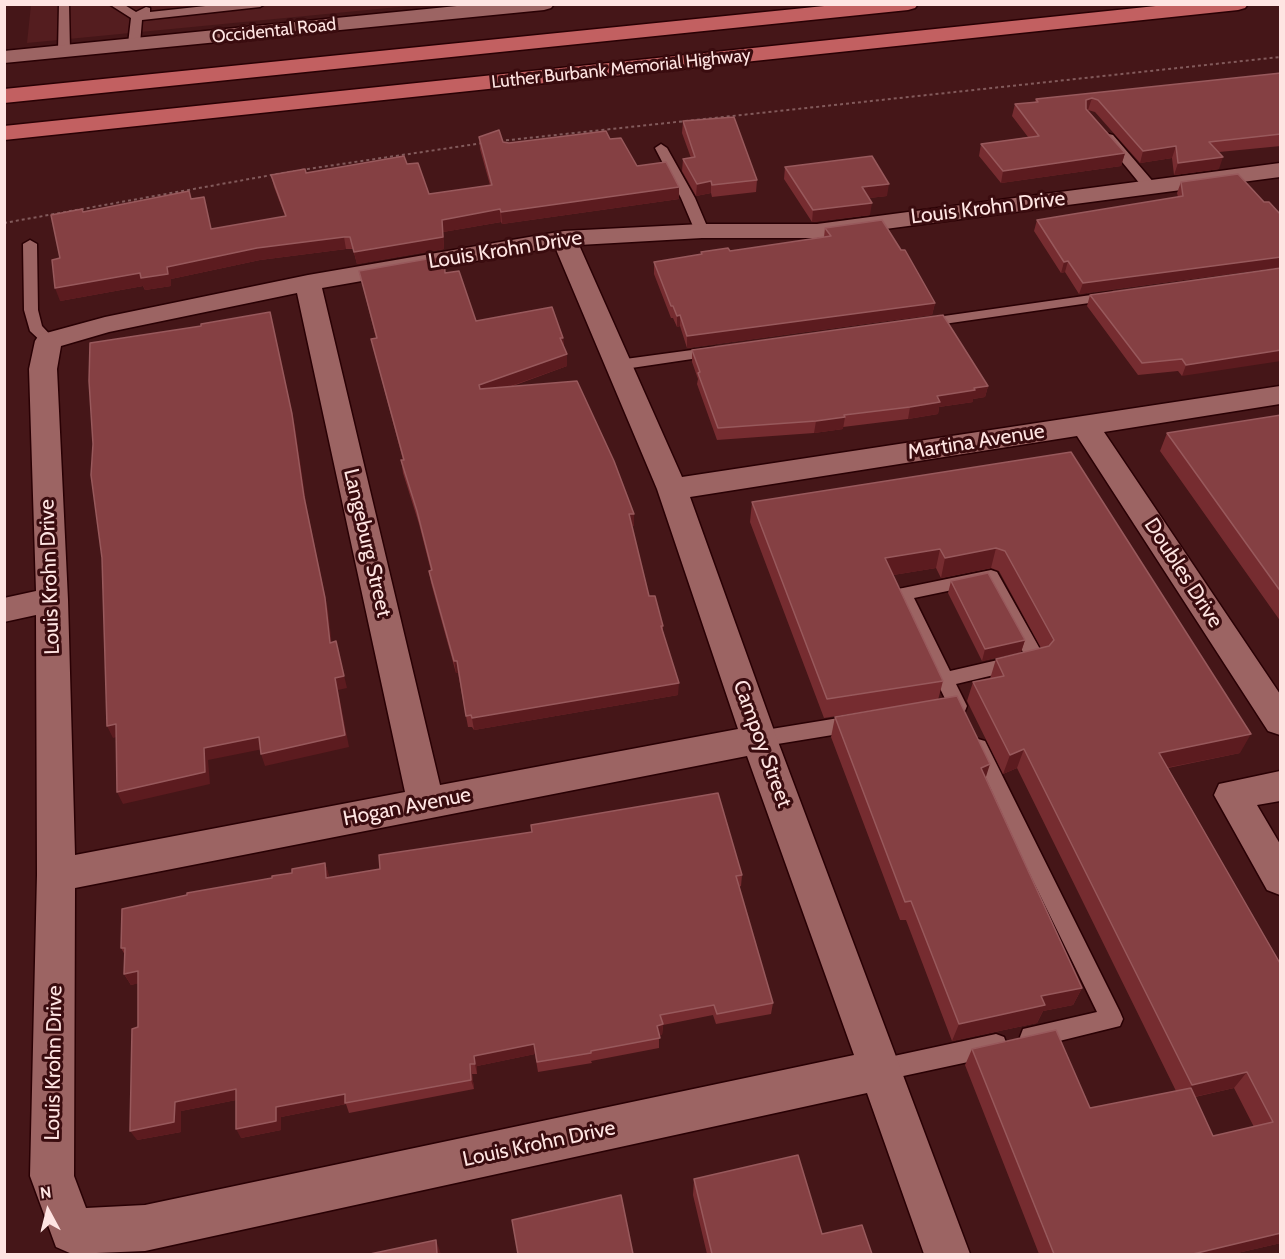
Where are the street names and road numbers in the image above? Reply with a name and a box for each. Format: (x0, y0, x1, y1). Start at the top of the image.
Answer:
street label: Occidental Road (211, 14, 337, 48)
street label: Luther Burbank Memorial Highway (490, 45, 752, 93)
street label: Louis Krohn Drive (909, 186, 1067, 230)
street label: Louis Krohn Drive (426, 225, 584, 275)
street label: Martina Avenue (906, 419, 1046, 465)
street label: Langeburg Street (338, 466, 396, 620)
street label: Louis Krohn Drive (35, 499, 65, 655)
street label: Doubles Drive (1138, 514, 1228, 632)
street label: Campoy Street (727, 677, 797, 811)
street label: Hogan Avenue (341, 782, 473, 832)
street label: Louis Krohn Drive (40, 985, 68, 1141)
street label: Louis Krohn Drive (460, 1116, 618, 1172)

